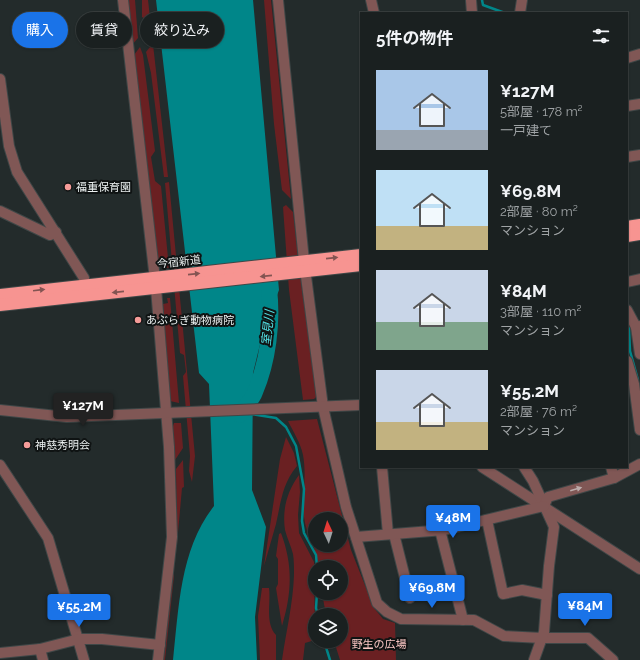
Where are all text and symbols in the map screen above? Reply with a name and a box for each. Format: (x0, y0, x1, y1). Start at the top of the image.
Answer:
chip: 購入 (12, 12, 68, 48)
chip: 賃貸 (76, 12, 132, 48)
chip: 絞り込み (140, 12, 224, 48)
icon: filters (590, 25, 612, 47)
text: 5件の物件 (376, 28, 453, 48)
text: ¥127M (500, 81, 554, 101)
icon: home (408, 86, 456, 134)
text: 5部屋 · 178 m² (500, 104, 583, 119)
text: 一戸建て (500, 123, 552, 138)
place label: 福重保育園 (76, 181, 131, 194)
text: ¥69.8M (500, 181, 561, 201)
marker: 福重保育園 (63, 182, 73, 192)
icon: home (408, 186, 456, 234)
text: 2部屋 · 80 m² (500, 204, 578, 219)
text: マンション (500, 223, 565, 238)
street label: 今宿新道 (156, 253, 202, 271)
one-way arrow (326, 255, 338, 262)
one-way arrow (188, 270, 200, 277)
one-way arrow (260, 273, 272, 280)
text: ¥84M (500, 281, 547, 301)
icon: home (408, 286, 456, 334)
one-way arrow (33, 287, 45, 293)
one-way arrow (112, 288, 124, 295)
text: 3部屋 · 110 m² (500, 304, 581, 319)
water label: 室見川 (259, 307, 277, 347)
place label: あぶらぎ動物病院 (146, 314, 234, 327)
marker: あぶらぎ動物病院 (133, 315, 143, 325)
text: マンション (500, 323, 565, 338)
text: ¥55.2M (500, 381, 559, 401)
icon: home (408, 386, 456, 434)
pin: ¥127M (55, 393, 111, 427)
text: ¥127M (62, 398, 104, 413)
text: 2部屋 · 76 m² (500, 404, 577, 419)
text: マンション (500, 423, 565, 438)
place label: 神慈秀明会 (35, 439, 90, 452)
marker: 神慈秀明会 (22, 440, 32, 450)
one-way arrow (570, 486, 582, 492)
pin: ¥48M (429, 505, 477, 539)
text: ¥48M (435, 510, 471, 525)
north arrow (308, 512, 348, 552)
map controls (308, 512, 348, 648)
button: locate (308, 560, 348, 600)
pin: ¥69.8M (399, 575, 465, 609)
text: ¥69.8M (409, 580, 455, 595)
pin: ¥84M (561, 593, 609, 627)
pin: ¥55.2M (46, 594, 112, 628)
text: ¥84M (567, 598, 603, 613)
text: ¥55.2M (56, 599, 102, 614)
button: layers (308, 608, 348, 648)
park label: 野生の広場 (352, 638, 407, 651)

